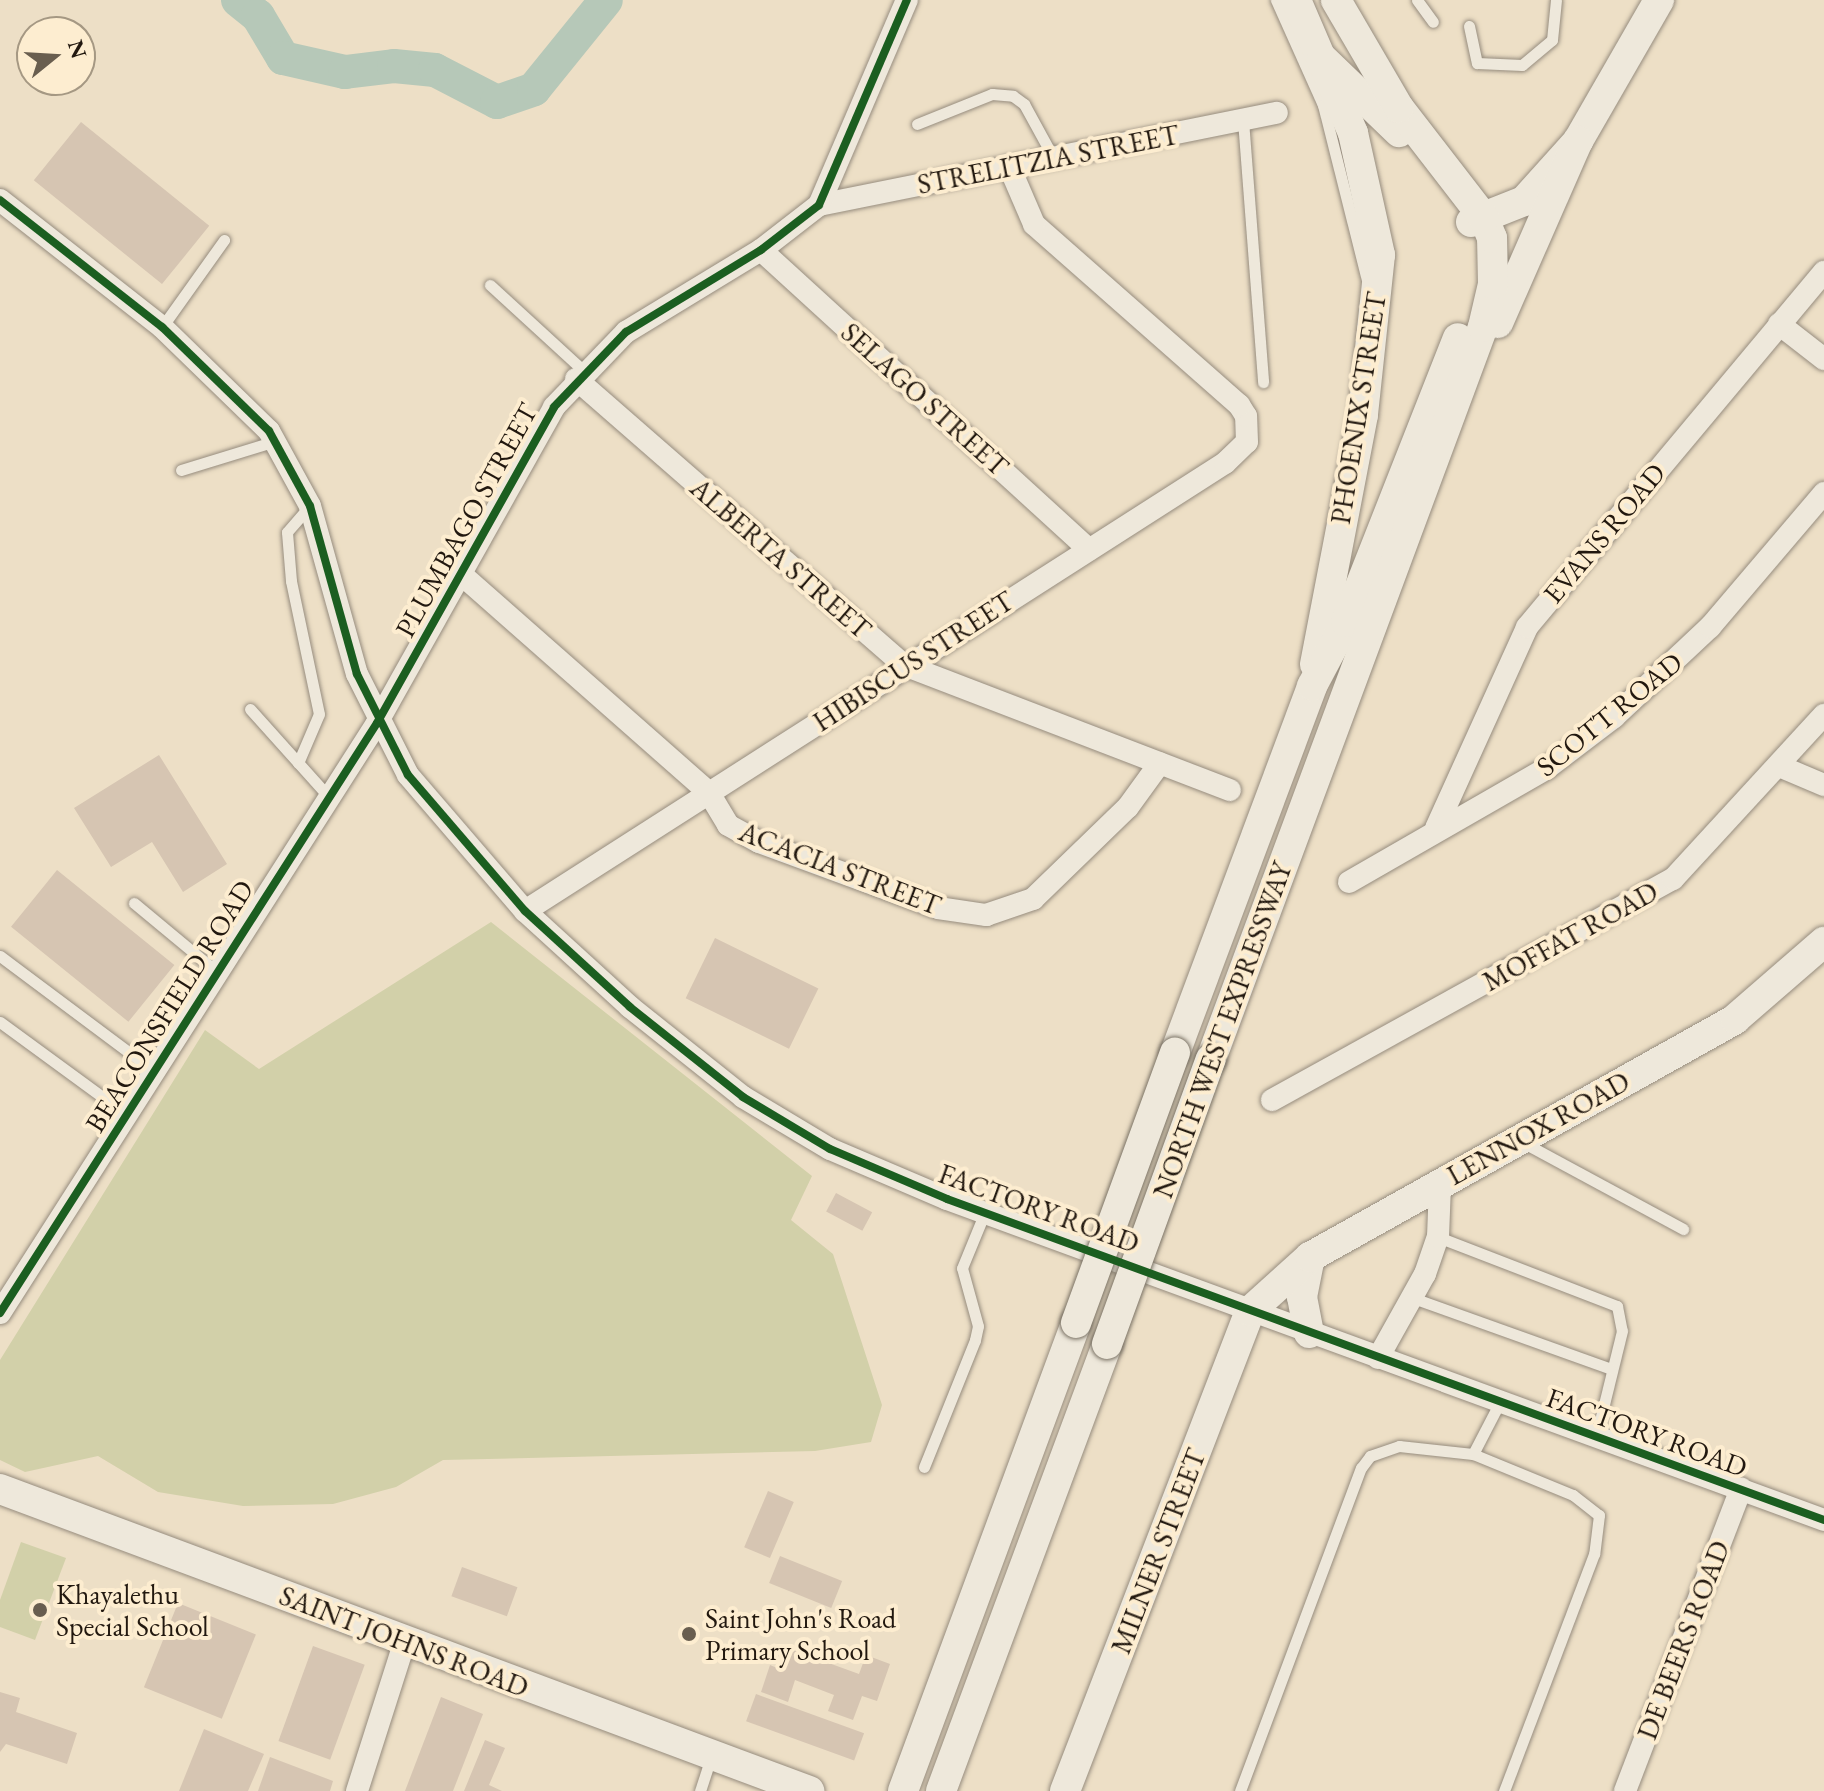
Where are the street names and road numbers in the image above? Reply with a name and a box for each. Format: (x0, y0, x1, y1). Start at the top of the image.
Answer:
street label: STRELITZIA STREET (914, 117, 1182, 201)
street label: PHOENIX STREET (1323, 290, 1393, 526)
street label: SELAGO STREET (835, 315, 1015, 483)
street label: PLUMBAGO STREET (388, 397, 544, 643)
street label: EVANS ROAD (1536, 456, 1672, 610)
street label: ALBERTA STREET (684, 470, 878, 646)
street label: HIBISCUS STREET (806, 584, 1020, 738)
street label: SCOTT ROAD (1529, 645, 1689, 783)
street label: ACACIA STREET (734, 814, 946, 922)
street label: NORTH WEST EXPRESSWAY (1146, 858, 1298, 1202)
street label: BEACONSFIELD ROAD (78, 874, 260, 1138)
street label: MOFFAT ROAD (1476, 874, 1664, 998)
street label: LENNOX ROAD (1441, 1064, 1635, 1192)
street label: FACTORY ROAD (934, 1156, 1144, 1260)
street label: FACTORY ROAD (1542, 1380, 1752, 1484)
street label: MILNER STREET (1103, 1444, 1213, 1658)
street label: DE BEERS ROAD (1630, 1536, 1736, 1744)
street label: SAINT JOHNS ROAD (275, 1578, 533, 1704)

